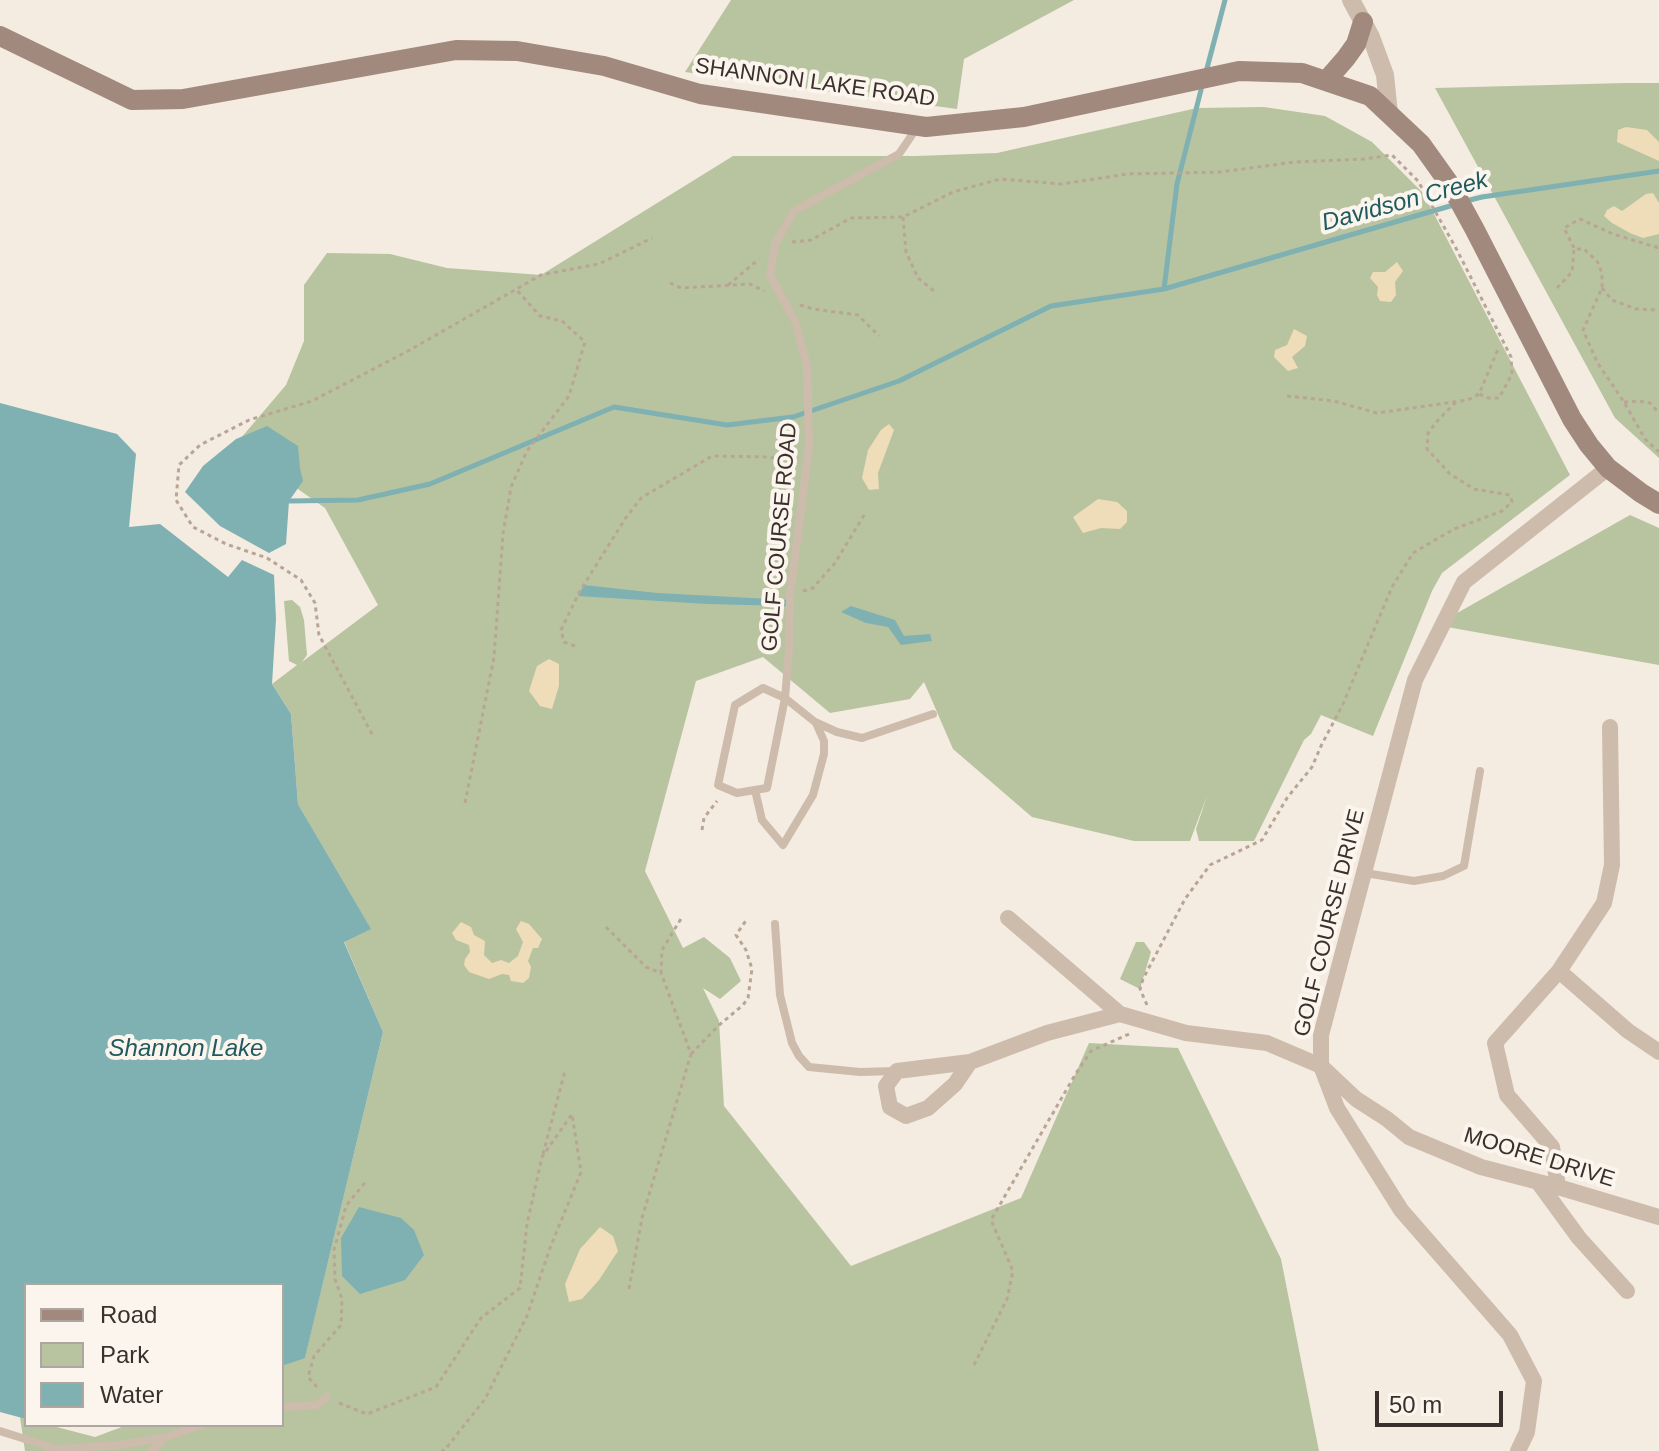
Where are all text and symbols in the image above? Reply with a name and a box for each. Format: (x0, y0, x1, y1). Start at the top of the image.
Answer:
street label: SHANNON LAKE ROAD (693, 53, 937, 113)
water label: Davidson Creek (1319, 166, 1491, 238)
street label: GOLF COURSE ROAD (757, 421, 803, 653)
street label: GOLF COURSE DRIVE (1289, 807, 1371, 1039)
water label: Shannon Lake (109, 1035, 263, 1063)
street label: MOORE DRIVE (1460, 1123, 1618, 1193)
legend (24, 1283, 284, 1427)
text: Road (100, 1301, 157, 1328)
text: Park (100, 1341, 149, 1368)
scale bar (1379, 1375, 1507, 1425)
text: Water (100, 1381, 163, 1408)
text: 50 m (1389, 1391, 1442, 1418)

